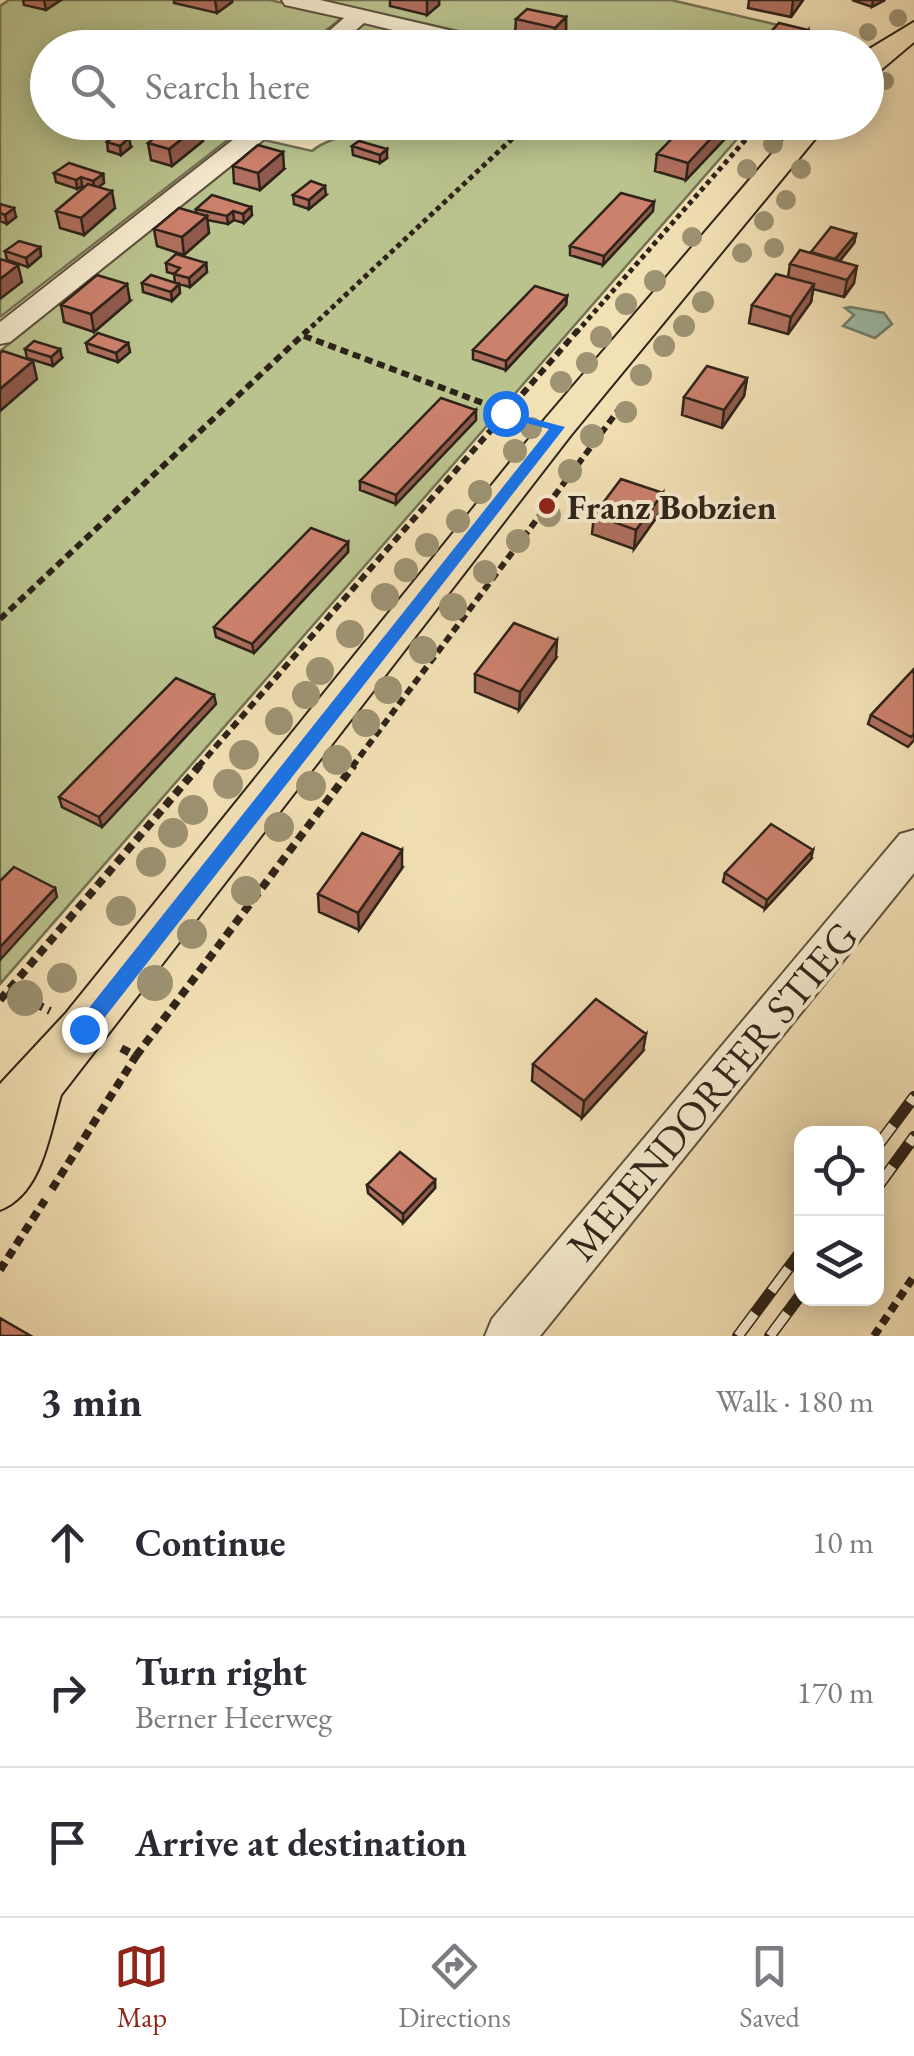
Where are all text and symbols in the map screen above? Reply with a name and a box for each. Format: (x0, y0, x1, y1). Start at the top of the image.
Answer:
search box (30, 30, 884, 140)
icon: search (65, 58, 120, 113)
text: Search here (145, 61, 310, 110)
route start (483, 391, 529, 437)
place label: Franz Bobzien (567, 484, 777, 529)
marker: Franz Bobzien (536, 495, 558, 517)
street label: MEIENDORFER STIEG (554, 910, 870, 1272)
route end (62, 1007, 108, 1053)
map controls (794, 1126, 884, 1306)
button: locate (794, 1126, 884, 1216)
button: layers (794, 1216, 884, 1306)
text: 3 min (40, 1374, 142, 1429)
text: Walk · 180 m (716, 1380, 874, 1422)
icon: ahead (40, 1515, 95, 1570)
text: Continue (135, 1518, 286, 1567)
text: 10 m (812, 1521, 874, 1563)
text: Turn right (135, 1647, 307, 1696)
icon: right (40, 1665, 95, 1720)
text: 170 m (797, 1671, 874, 1713)
text: Berner Heerweg (135, 1696, 332, 1738)
icon: arrive (40, 1815, 95, 1870)
text: Arrive at destination (135, 1818, 467, 1867)
tab: Map (114, 1939, 169, 2035)
tab: Directions (398, 1939, 511, 2035)
tab: Saved (740, 1939, 800, 2035)

